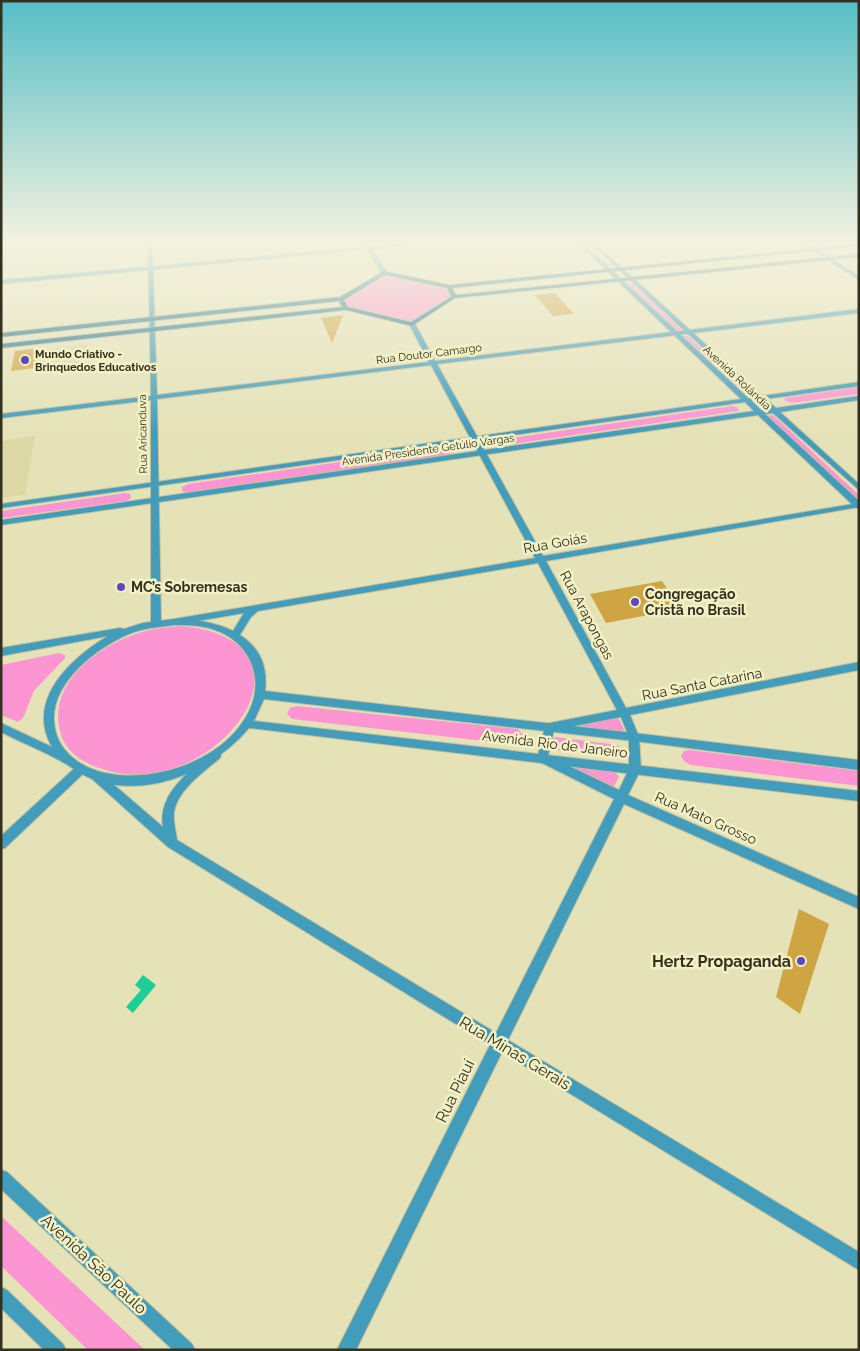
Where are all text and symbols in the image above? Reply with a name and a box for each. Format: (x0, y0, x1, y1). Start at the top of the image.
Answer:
street label: Rua Doutor Camargo (375, 341, 483, 367)
street label: Avenida Rolândia (700, 343, 774, 413)
place label: Mundo Criativo - Brinquedos Educativos (35, 348, 157, 374)
marker: Mundo Criativo - Brinquedos Educativos (19, 354, 31, 366)
street label: Rua Aricanduva (136, 394, 150, 474)
street label: Avenida Presidente Getúlio Vargas (341, 431, 515, 469)
street label: Rua Goiás (522, 529, 588, 556)
street label: Rua Arapongas (557, 568, 617, 662)
place label: MC’s Sobremesas (131, 579, 247, 595)
marker: MC’s Sobremesas (115, 581, 127, 593)
place label: Congregação Cristã no Brasil (645, 586, 746, 618)
marker: Congregação Cristã no Brasil (629, 596, 641, 608)
street label: Rua Santa Catarina (641, 665, 763, 703)
street label: Avenida Rio de Janeiro (481, 727, 629, 761)
street label: Rua Mato Grosso (653, 788, 759, 848)
place label: Hertz Propaganda (652, 952, 791, 971)
marker: Hertz Propaganda (795, 955, 807, 967)
street label: Rua Minas Gerais (456, 1012, 574, 1094)
street label: Rua Piauí (432, 1056, 479, 1126)
street label: Avenida São Paulo (37, 1210, 151, 1318)

